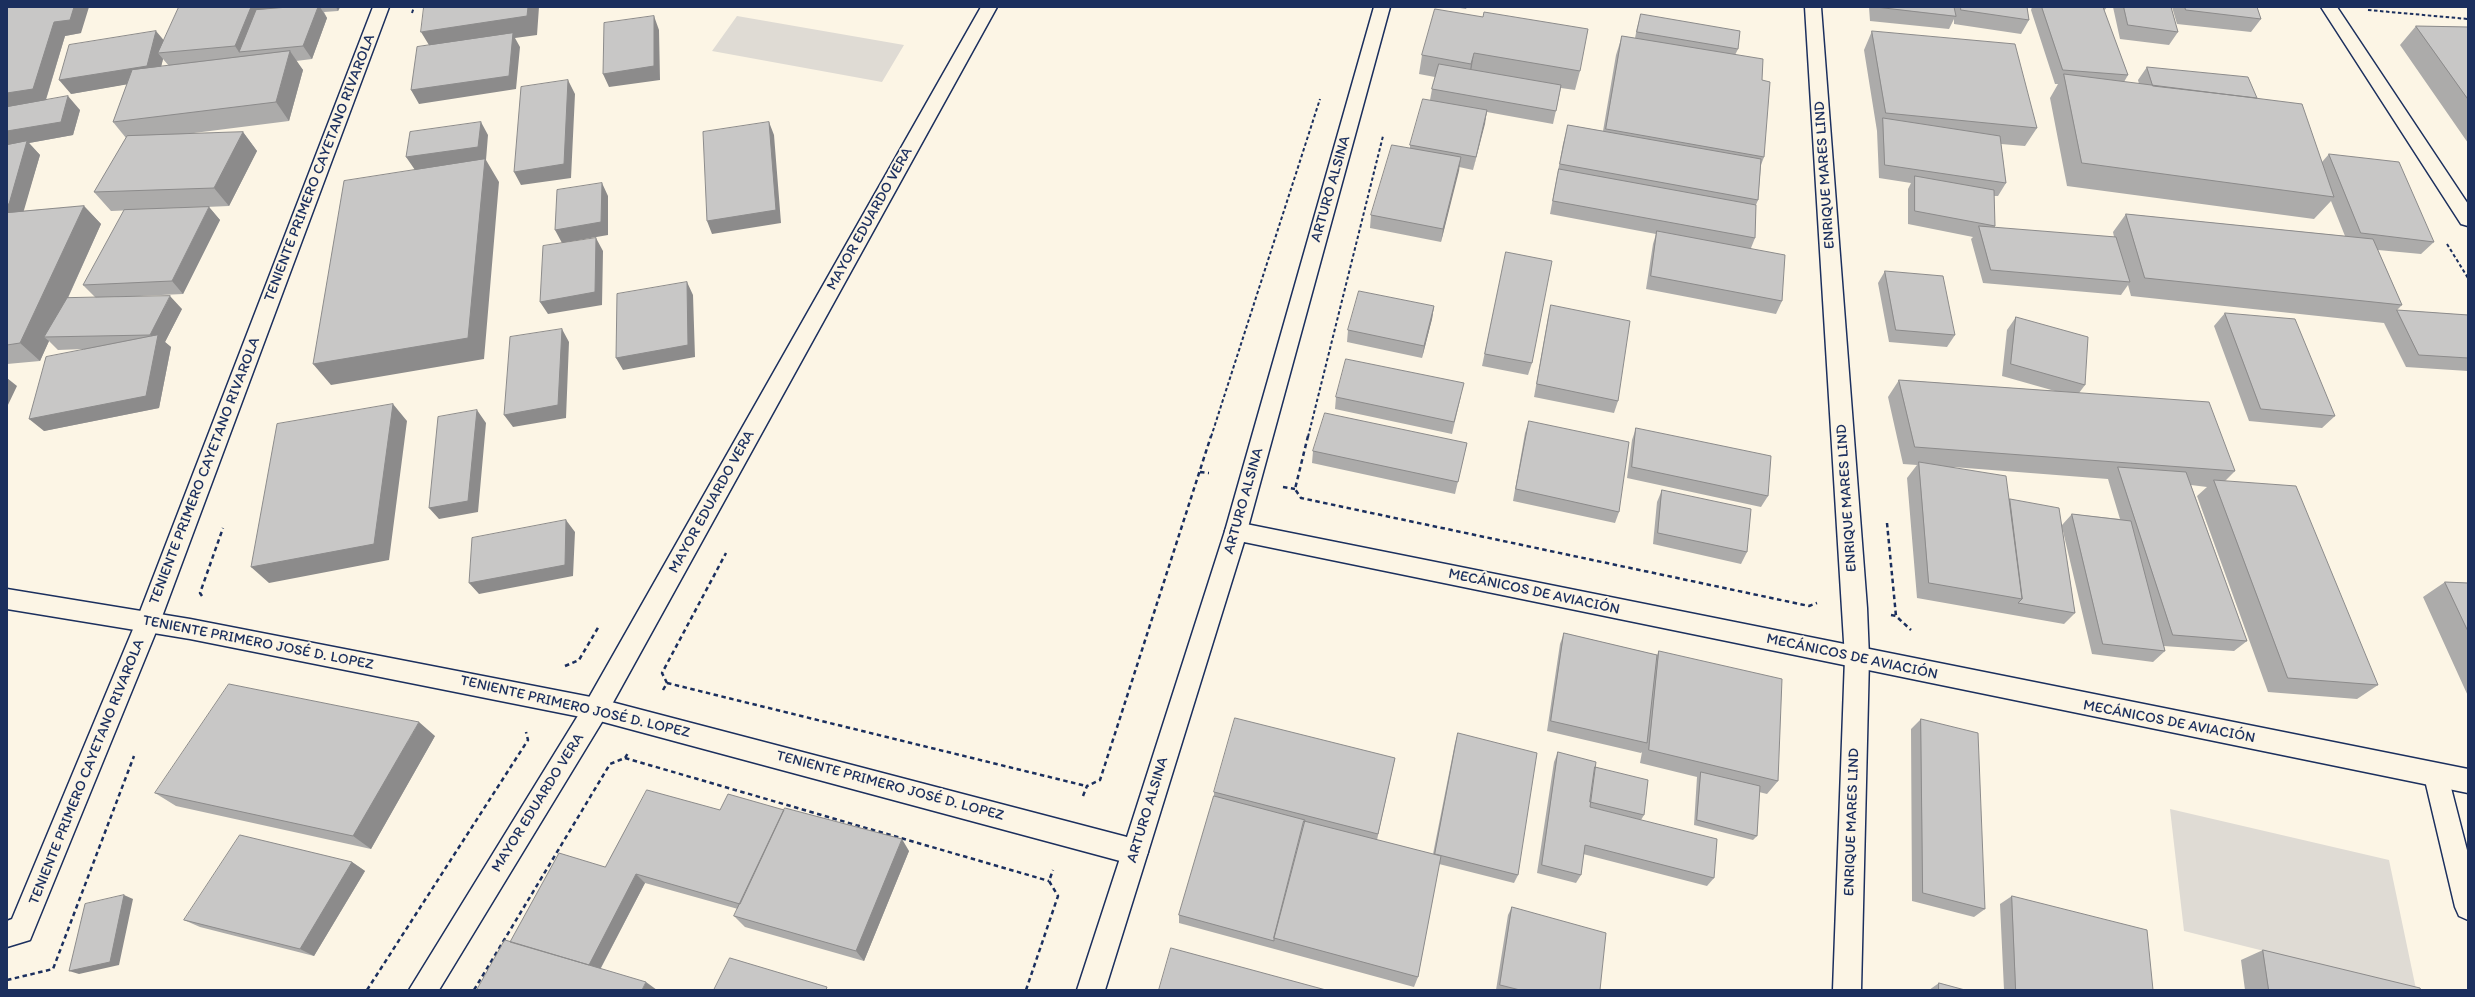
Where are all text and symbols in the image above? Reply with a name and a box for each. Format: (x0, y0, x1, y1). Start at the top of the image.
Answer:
street label: TENIENTE PRIMERO CAYETANO RIVAROLA (261, 32, 379, 304)
street label: ENRIQUE MARES LIND (1811, 100, 1839, 250)
street label: ARTURO ALSINA (1307, 134, 1355, 244)
street label: MAYOR EDUARDO VERA (823, 144, 917, 294)
street label: TENIENTE PRIMERO CAYETANO RIVAROLA (146, 335, 264, 607)
street label: ENRIQUE MARES LIND (1833, 423, 1861, 573)
street label: MAYOR EDUARDO VERA (665, 427, 759, 577)
street label: ARTURO ALSINA (1220, 446, 1268, 556)
street label: MECÁNICOS DE AVIACIÓN (1447, 565, 1621, 619)
street label: TENIENTE PRIMERO JOSÉ D. LOPEZ (141, 612, 375, 674)
street label: MECÁNICOS DE AVIACIÓN (1765, 630, 1939, 684)
street label: TENIENTE PRIMERO CAYETANO RIVAROLA (25, 637, 149, 907)
street label: TENIENTE PRIMERO JOSÉ D. LOPEZ (458, 672, 692, 742)
street label: MECÁNICOS DE AVIACIÓN (2081, 696, 2257, 748)
street label: MAYOR EDUARDO VERA (488, 730, 588, 876)
street label: TENIENTE PRIMERO JOSÉ D. LOPEZ (774, 747, 1006, 825)
street label: ENRIQUE MARES LIND (1840, 748, 1864, 896)
street label: ARTURO ALSINA (1123, 755, 1173, 865)

